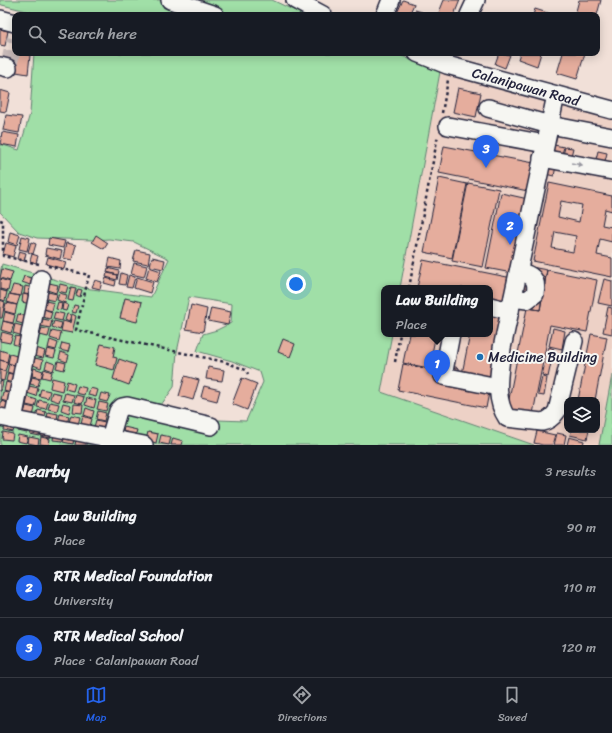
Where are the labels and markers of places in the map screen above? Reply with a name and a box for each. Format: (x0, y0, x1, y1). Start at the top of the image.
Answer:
pin: 3 (473, 135, 499, 168)
pin: 2 (497, 212, 523, 245)
place label: Medicine Building (488, 345, 597, 370)
pin: 1 (424, 350, 450, 383)
marker: Medicine Building (475, 352, 485, 362)

